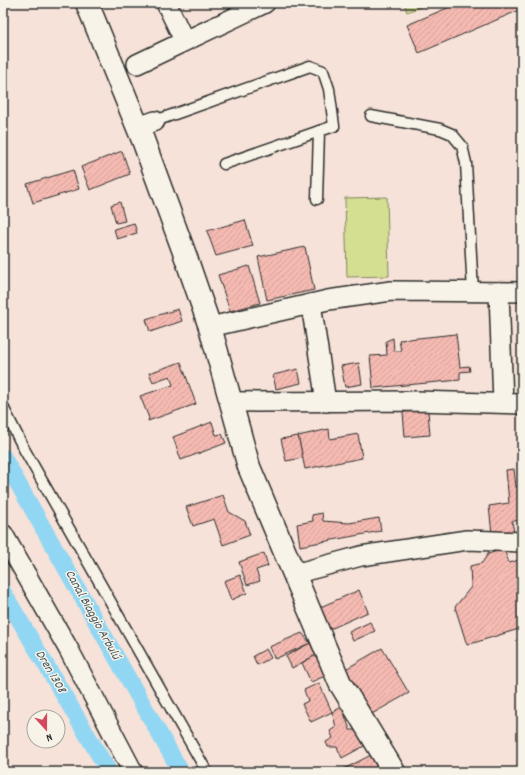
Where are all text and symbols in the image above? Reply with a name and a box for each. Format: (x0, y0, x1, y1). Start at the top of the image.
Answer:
water label: Canal Biaggio Arbulú (60, 567, 125, 664)
water label: Dren 1308 (30, 647, 71, 699)
north arrow (26, 709, 66, 749)
text: N (43, 728, 54, 745)

